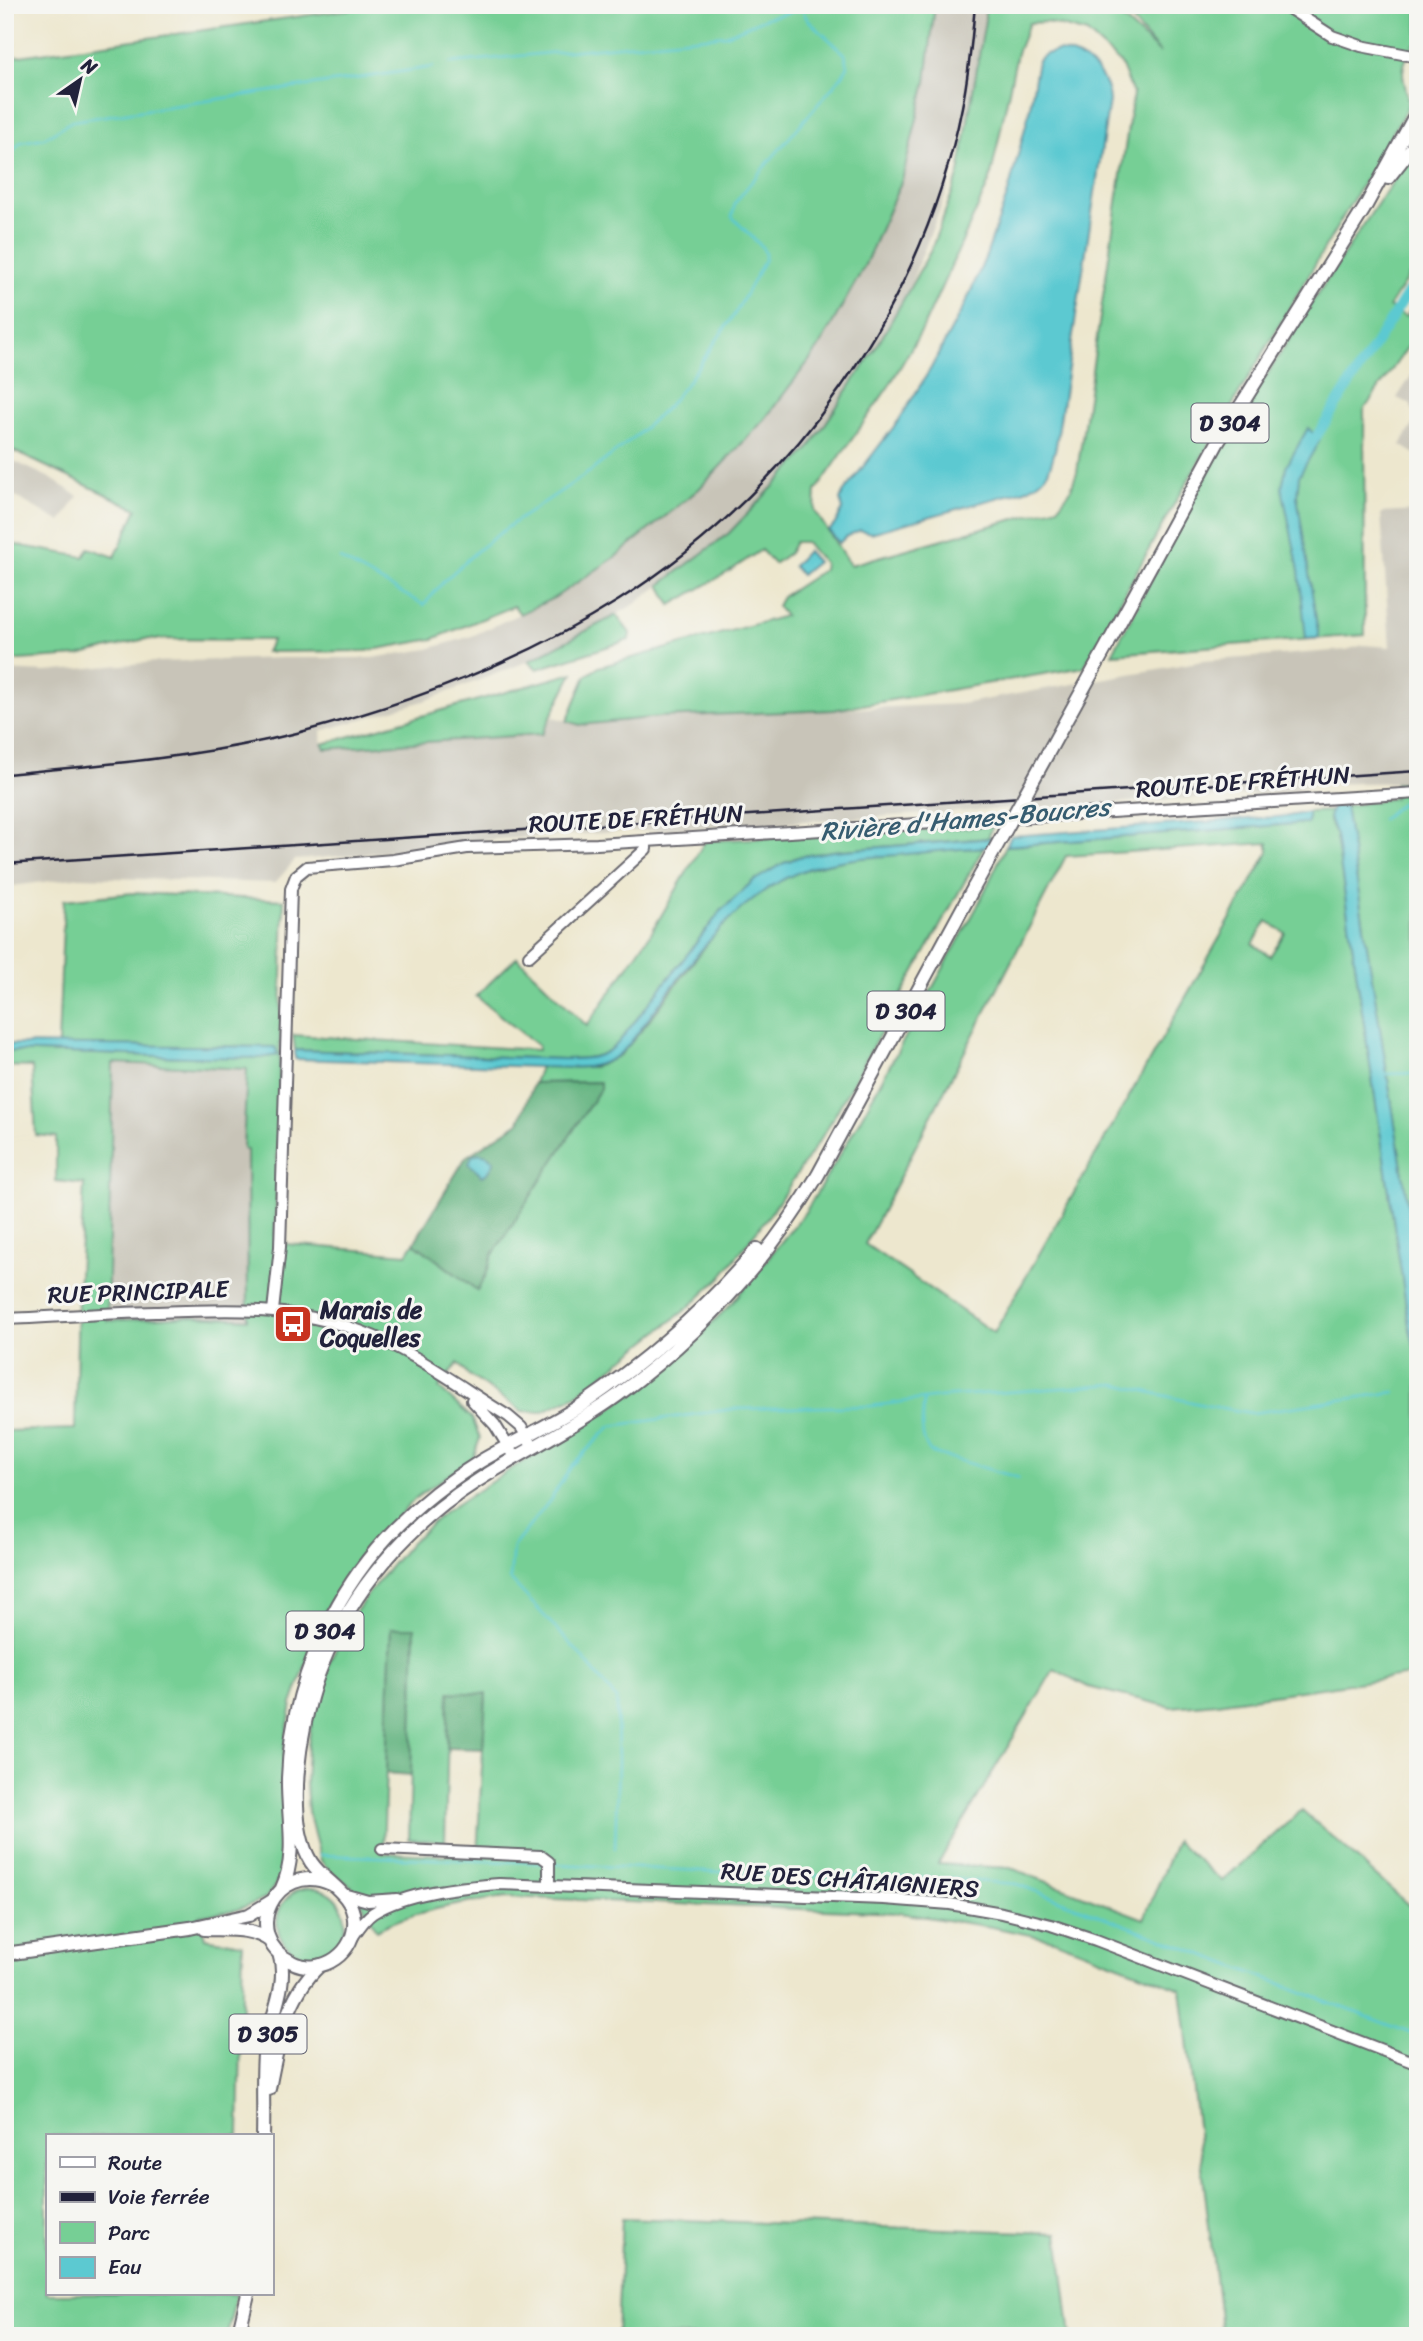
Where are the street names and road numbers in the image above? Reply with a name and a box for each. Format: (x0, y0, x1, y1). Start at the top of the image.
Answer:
road number: D 304 (1192, 404, 1268, 442)
street label: ROUTE DE FRÉTHUN (1134, 754, 1352, 810)
street label: ROUTE DE FRÉTHUN (528, 792, 744, 846)
road number: D 304 (867, 992, 944, 1030)
street label: RUE PRINCIPALE (47, 1268, 231, 1316)
road number: D 304 (286, 1612, 364, 1650)
street label: RUE DES CHÂTAIGNIERS (720, 1850, 980, 1910)
road number: D 305 (230, 2014, 306, 2054)

